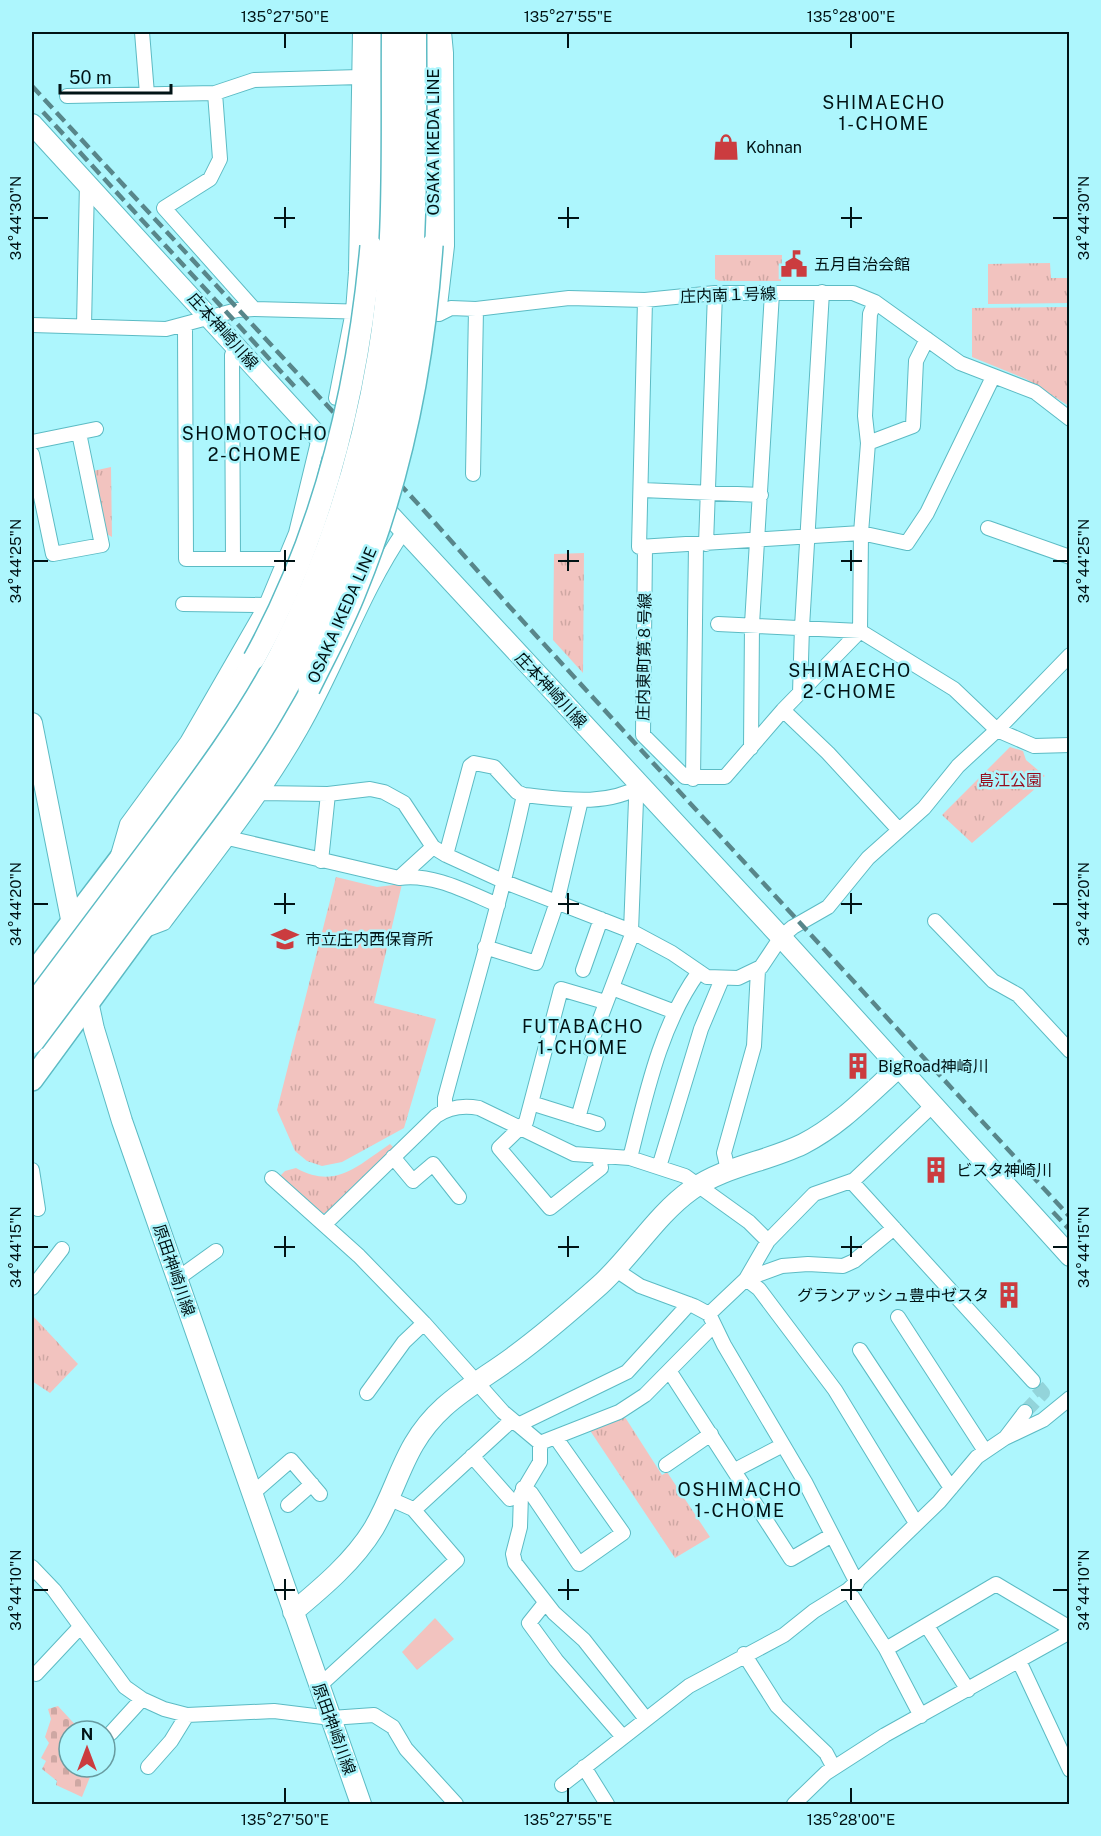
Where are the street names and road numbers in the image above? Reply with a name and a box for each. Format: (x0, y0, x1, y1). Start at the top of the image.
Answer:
street label: OSAKA IKEDA LINE (424, 68, 443, 216)
street label: 庄内南１号線 (680, 284, 776, 306)
street label: 庄本神崎川線 (184, 289, 262, 373)
street label: OSAKA IKEDA LINE (303, 544, 381, 686)
street label: 庄内東町第８号線 (633, 593, 655, 721)
street label: 庄本神崎川線 (511, 648, 591, 732)
street label: 原田神崎川線 (149, 1222, 199, 1318)
street label: 原田神崎川線 (309, 1681, 359, 1777)

